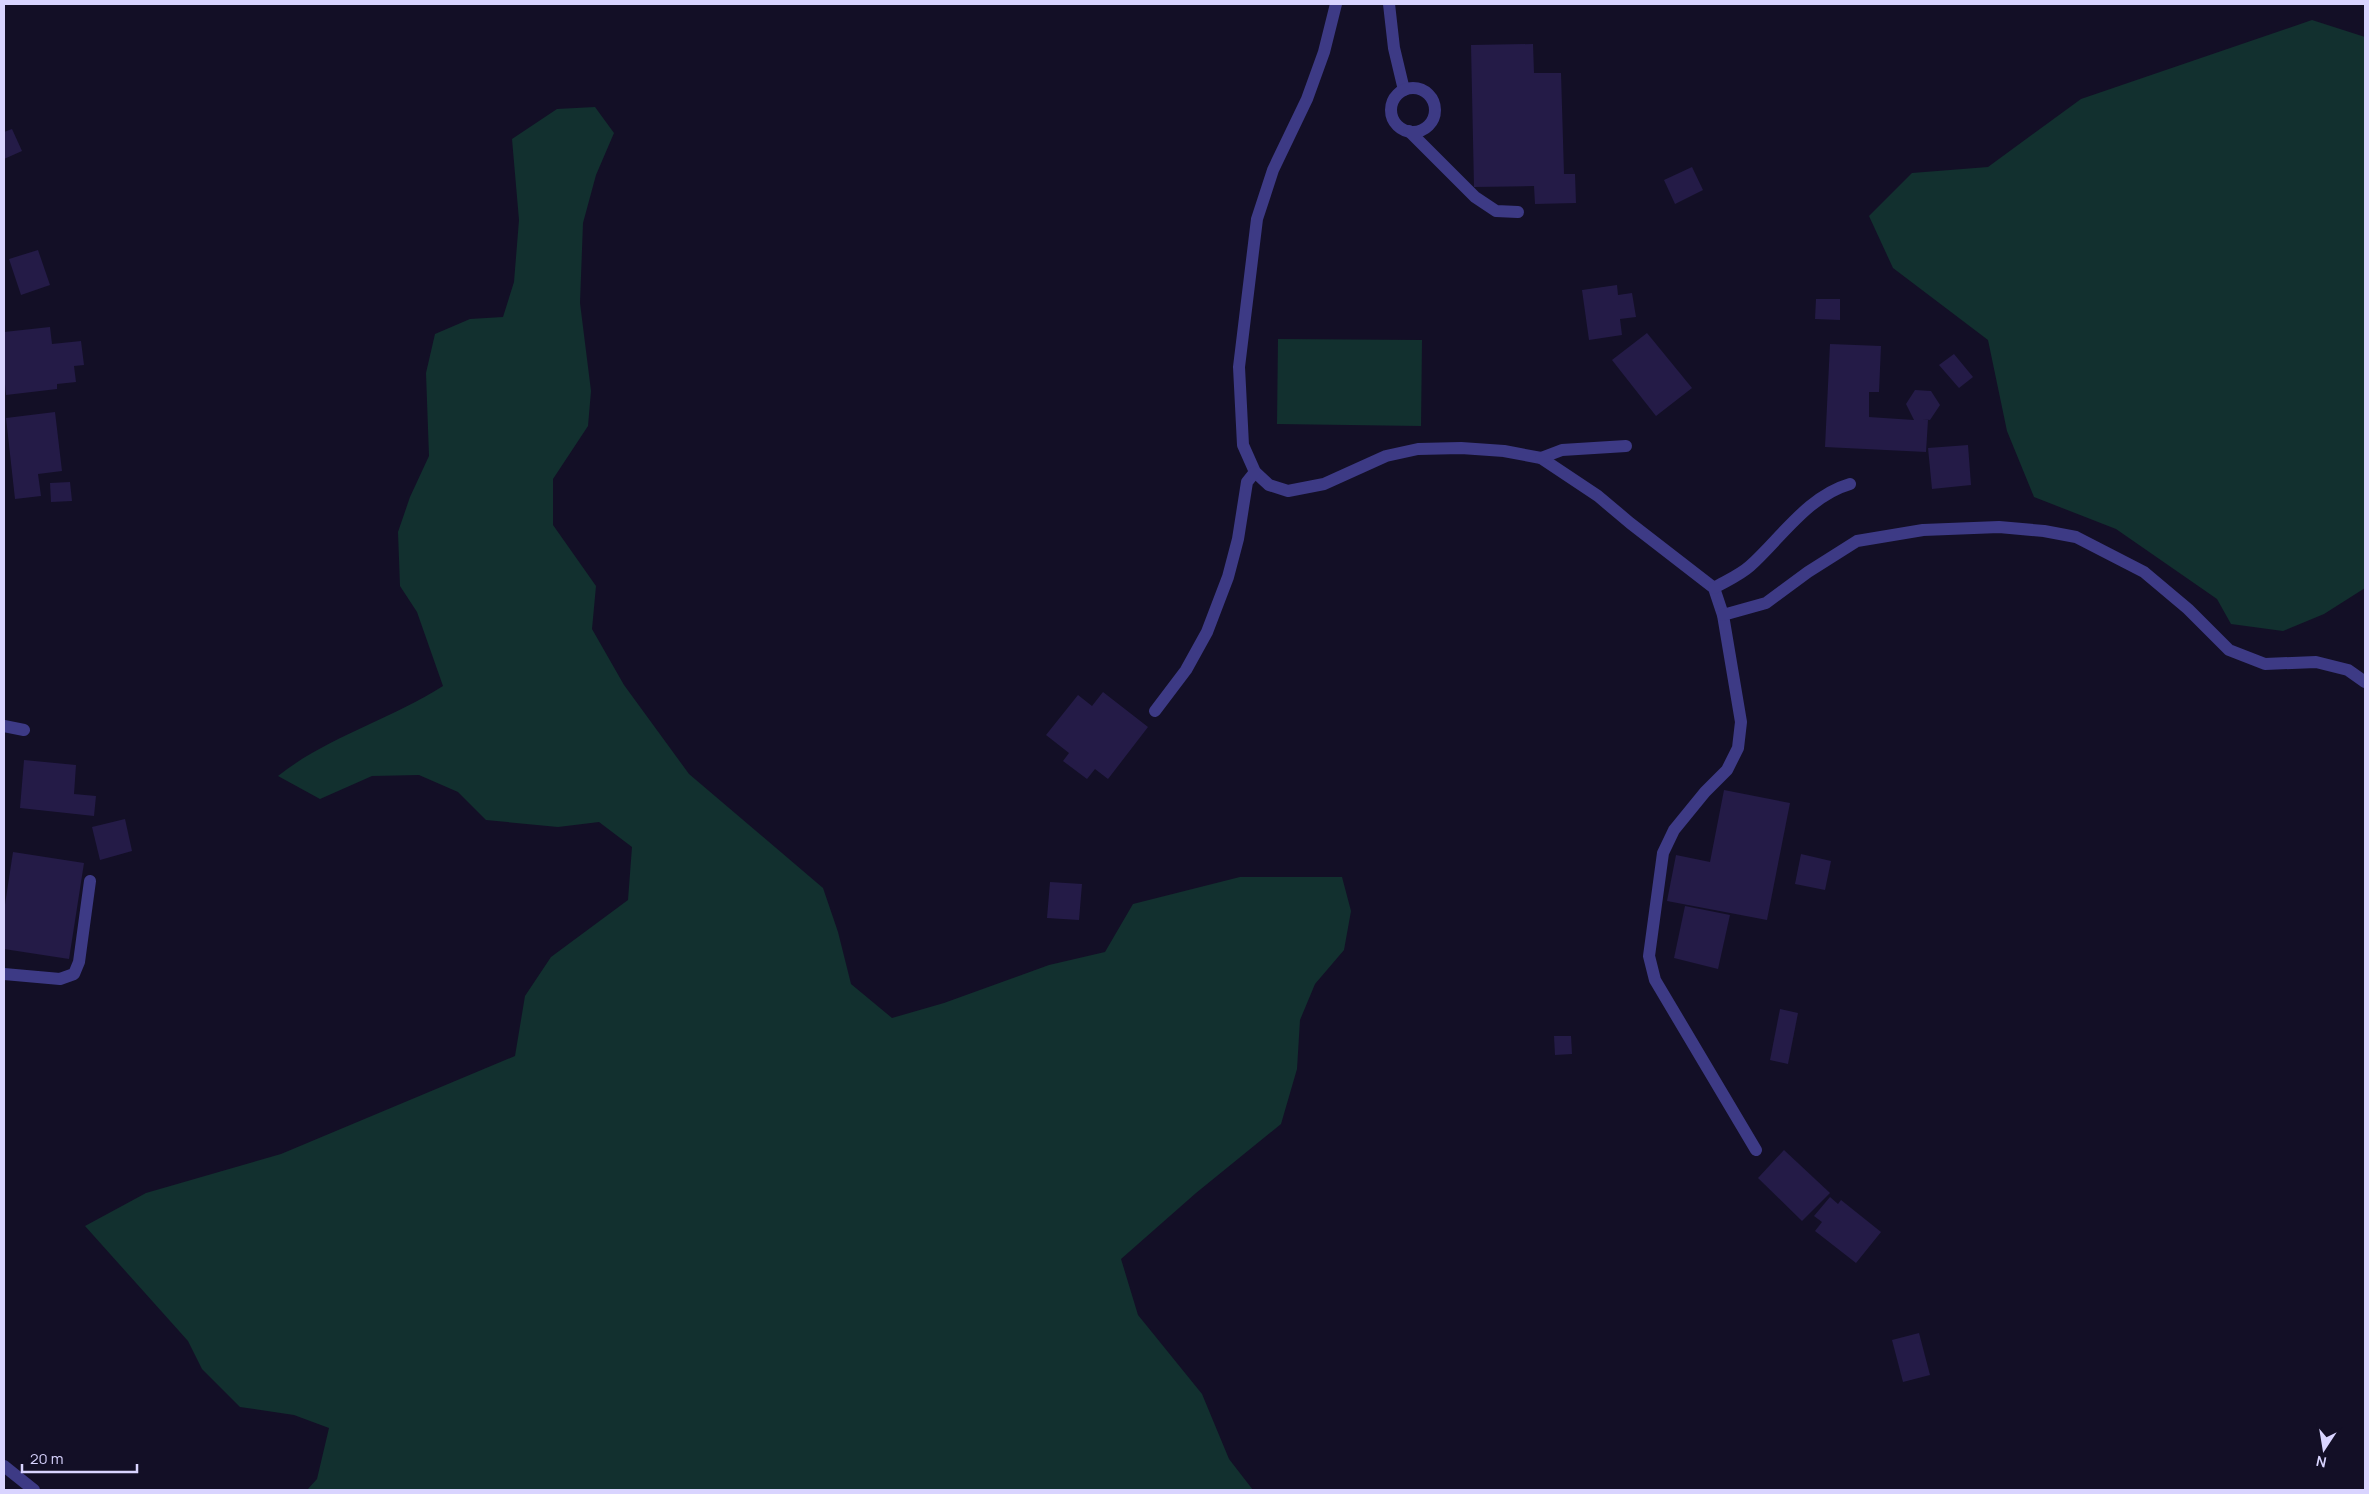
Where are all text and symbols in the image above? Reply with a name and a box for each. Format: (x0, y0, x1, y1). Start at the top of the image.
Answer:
north arrow (2299, 1424, 2349, 1474)
scale bar (22, 1442, 138, 1474)
text: 20 m (30, 1448, 63, 1469)
text: N (2314, 1452, 2328, 1473)

